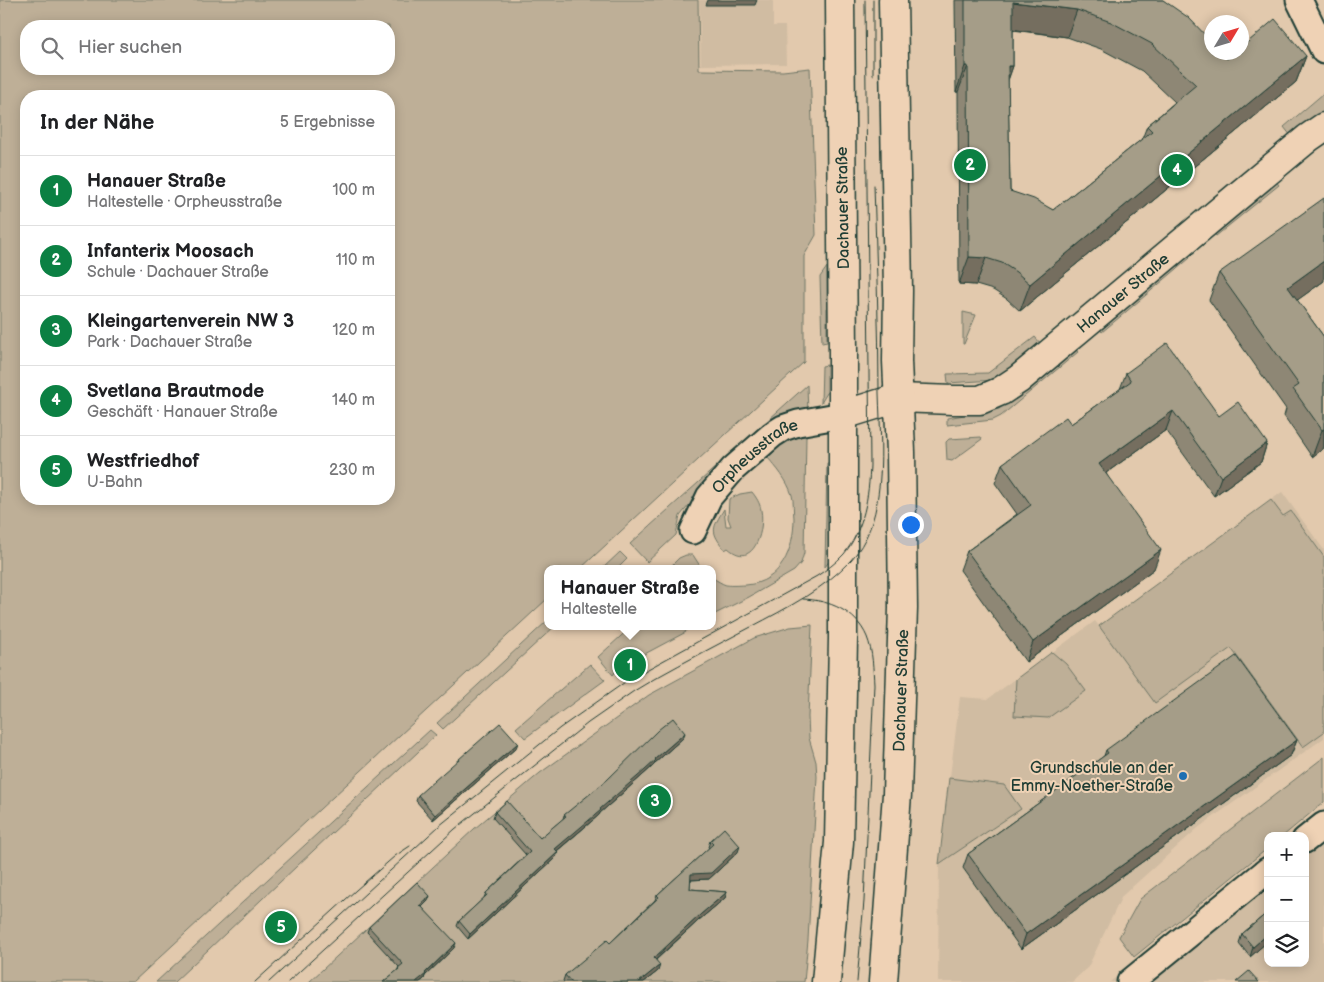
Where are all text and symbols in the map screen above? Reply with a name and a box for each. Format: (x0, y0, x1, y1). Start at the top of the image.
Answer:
north arrow (1204, 15, 1249, 60)
search box (20, 20, 395, 75)
icon: search (38, 34, 66, 62)
text: Hier suchen (78, 36, 182, 59)
text: In der Nähe (40, 110, 154, 135)
text: 5 Ergebnisse (280, 113, 375, 132)
street label: Dachauer Straße (833, 146, 854, 269)
pin: 2 (954, 146, 986, 184)
pin: 4 (1161, 151, 1193, 189)
text: Hanauer Straße (87, 170, 226, 193)
text: 1 (53, 181, 59, 200)
text: 100 m (332, 181, 375, 200)
text: Haltestelle · Orpheusstraße (87, 193, 282, 212)
text: Infanterix Moosach (87, 240, 254, 263)
street label: Hanauer Straße (1073, 249, 1174, 338)
text: 2 (51, 251, 61, 270)
text: 110 m (336, 251, 375, 270)
text: Schule · Dachauer Straße (87, 263, 269, 282)
text: Kleingartenverein NW 3 (87, 310, 294, 333)
text: 3 (51, 321, 61, 340)
text: 120 m (332, 321, 375, 340)
text: Park · Dachauer Straße (87, 333, 252, 352)
text: Svetlana Brautmode (87, 380, 264, 403)
text: 4 (51, 391, 61, 410)
text: 140 m (332, 391, 375, 410)
text: Geschäft · Hanauer Straße (87, 403, 278, 422)
street label: Orpheusstraße (708, 416, 801, 498)
text: Westfriedhof (87, 450, 199, 473)
text: 5 (51, 461, 61, 480)
text: 230 m (329, 461, 375, 480)
text: U-Bahn (87, 473, 142, 492)
your location (898, 512, 924, 538)
popup (544, 565, 716, 630)
text: Hanauer Straße (561, 577, 699, 600)
text: Haltestelle (561, 600, 637, 619)
street label: Dachauer Straße (890, 628, 913, 752)
pin: 1 (614, 646, 646, 684)
place label: Grundschule an der Emmy-Noether-Straße (1010, 759, 1174, 796)
marker: Grundschule an der Emmy-Noether-Straße (1177, 770, 1189, 782)
pin: 3 (639, 782, 671, 820)
map controls (1264, 832, 1309, 967)
button: + (1264, 832, 1309, 877)
button: − (1264, 877, 1309, 922)
pin: 5 (265, 908, 297, 946)
button: layers (1264, 922, 1309, 967)

